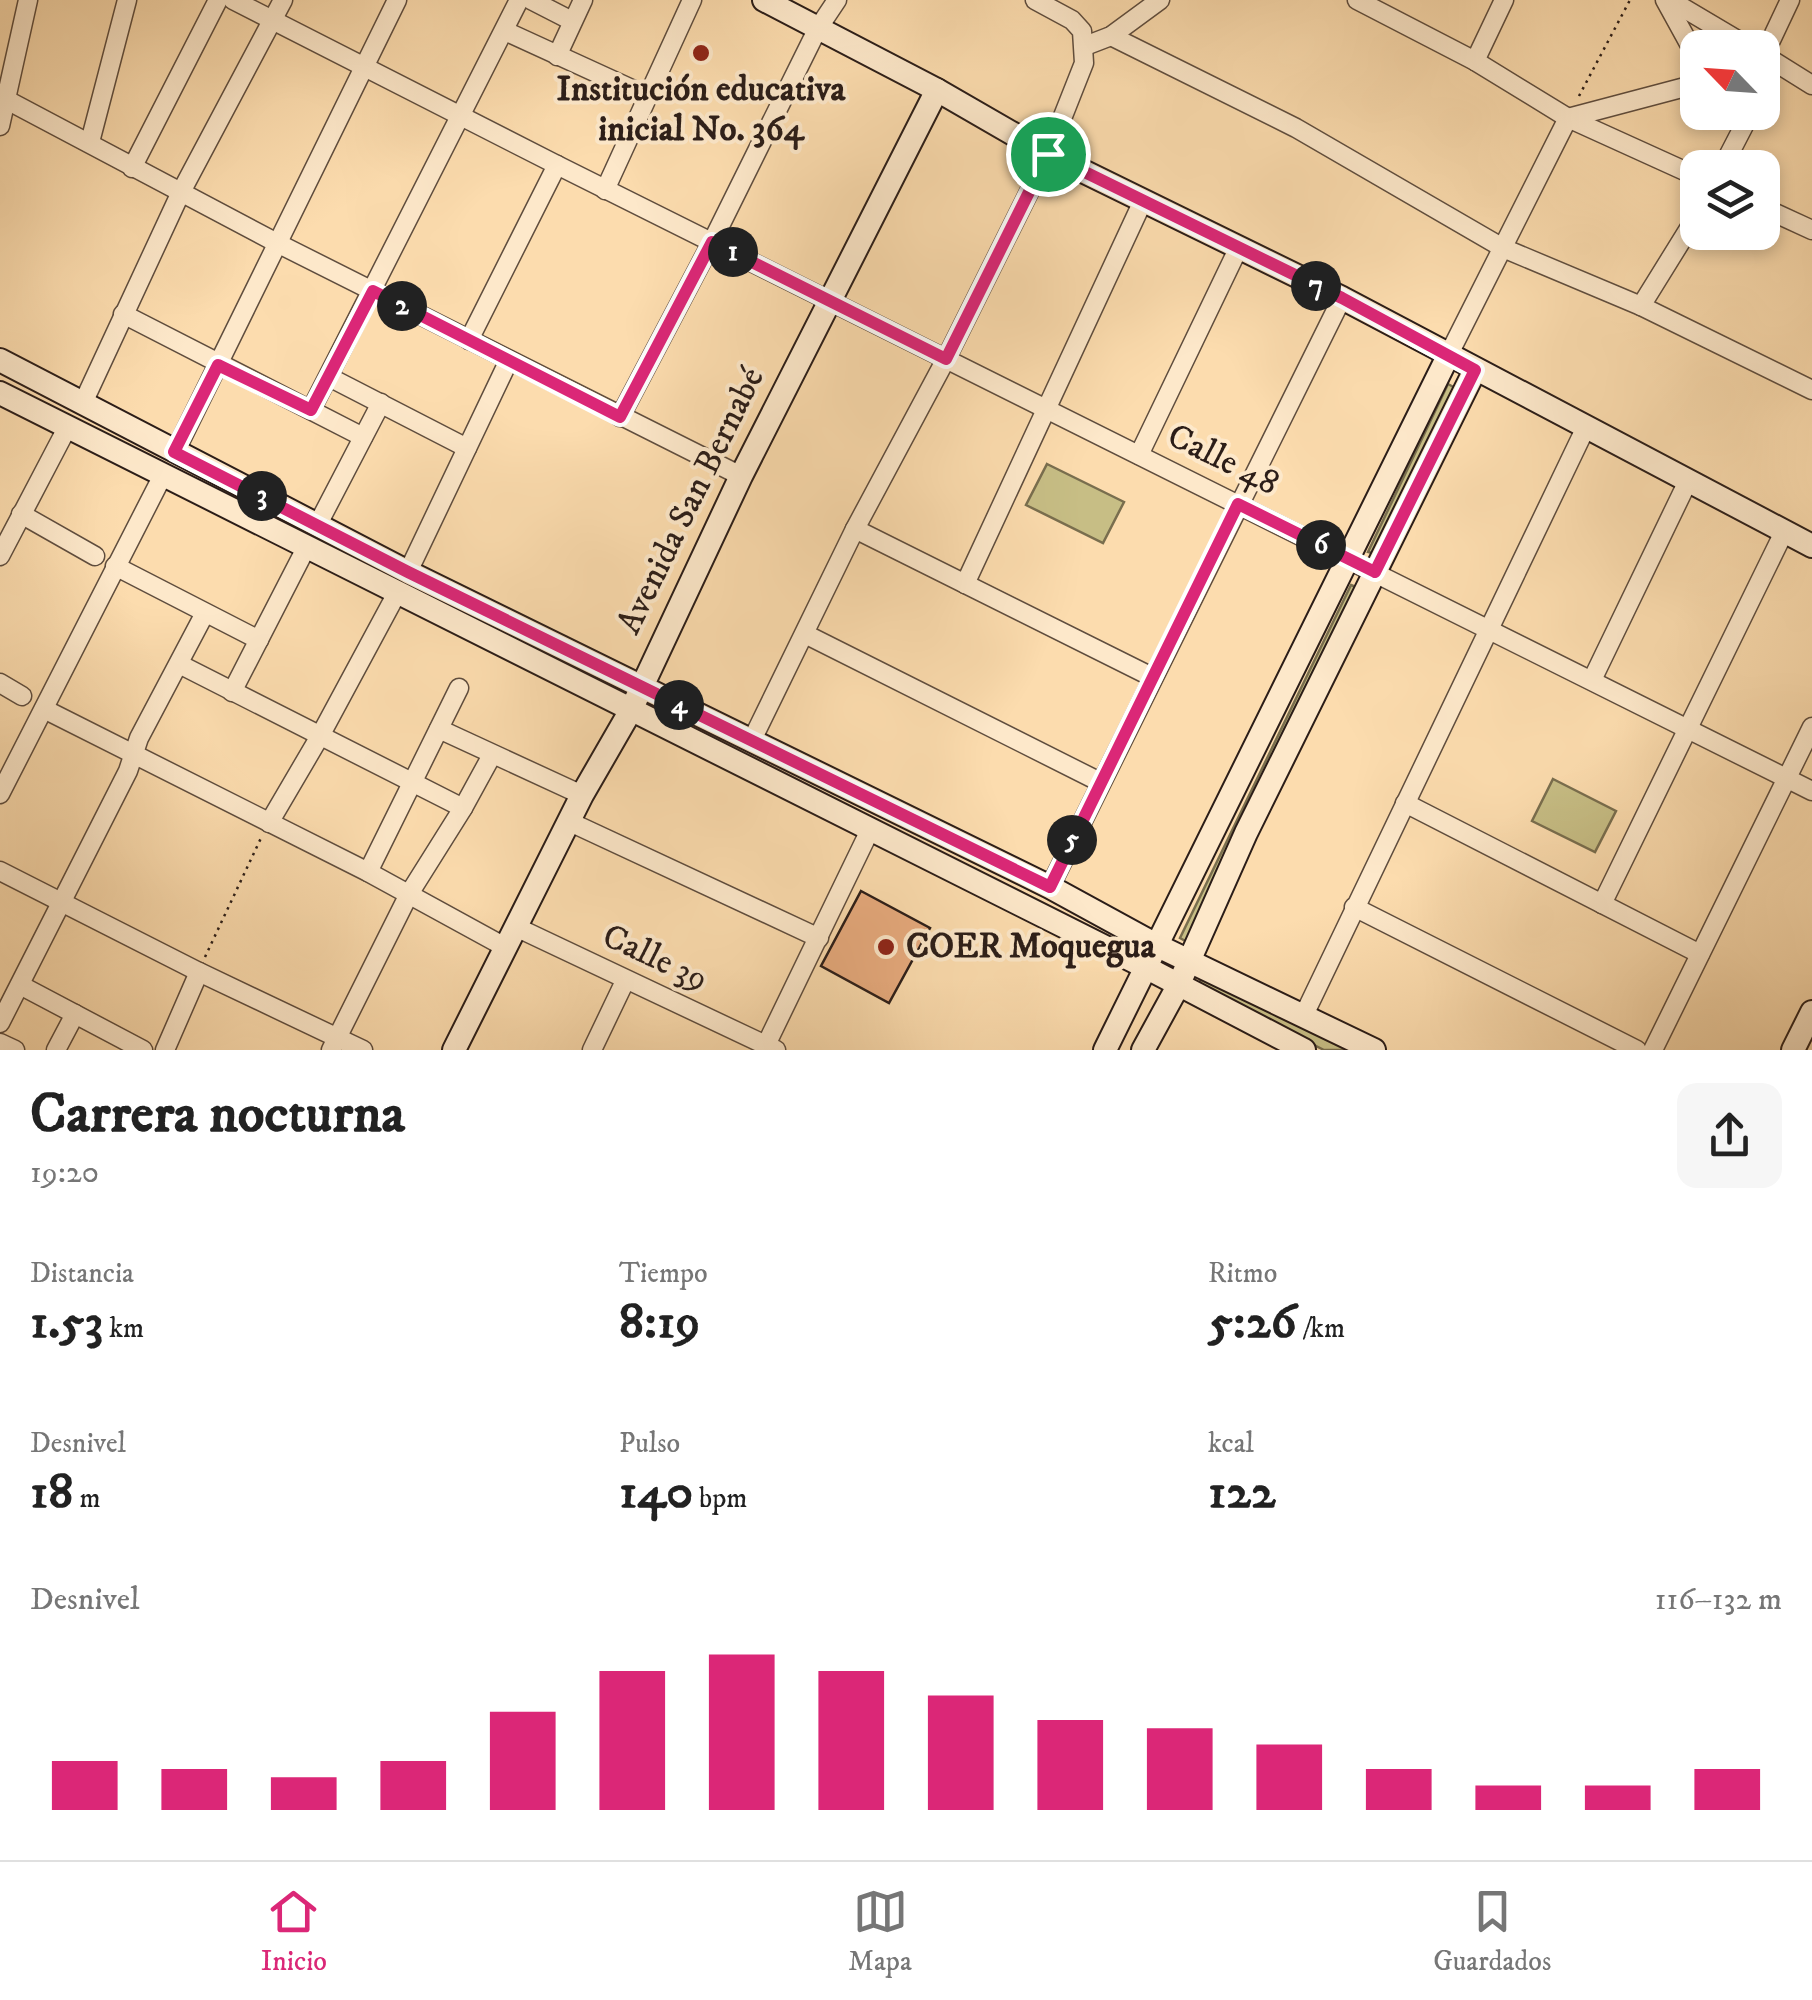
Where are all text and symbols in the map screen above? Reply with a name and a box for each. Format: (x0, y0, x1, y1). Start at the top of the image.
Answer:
north arrow (1680, 30, 1780, 130)
map controls (1680, 30, 1780, 250)
marker: Institución educativa inicial No. 364 (690, 42, 712, 64)
place label: Institución educativa inicial No. 364 (557, 68, 847, 152)
pin (1006, 112, 1091, 197)
icon: arrive (1021, 127, 1076, 182)
button: layers (1680, 150, 1780, 250)
pin: 1 (708, 227, 758, 277)
text: 1 (728, 234, 738, 269)
pin: 7 (1291, 261, 1341, 311)
text: 7 (1309, 268, 1323, 303)
pin: 2 (377, 281, 427, 331)
text: 2 (395, 288, 409, 323)
street label: Avenida San Bernabé (607, 360, 775, 642)
street label: Calle 48 (1160, 414, 1286, 506)
pin: 3 (237, 471, 287, 521)
text: 3 (257, 478, 267, 513)
pin: 6 (1296, 520, 1346, 570)
text: 6 (1314, 527, 1328, 562)
pin: 4 (654, 680, 704, 730)
text: 4 (671, 687, 687, 722)
pin: 5 (1047, 815, 1097, 865)
text: 5 (1065, 822, 1079, 857)
street label: Calle 39 (595, 914, 715, 1002)
place label: COER Moquegua (906, 925, 1156, 969)
marker: COER Moquegua (875, 936, 897, 958)
text: Carrera nocturna (30, 1081, 405, 1150)
button: share (1677, 1083, 1782, 1188)
text: 19:20 (30, 1153, 99, 1193)
text: Distancia (30, 1256, 134, 1291)
text: Tiempo (619, 1256, 708, 1291)
text: Ritmo (1208, 1256, 1277, 1291)
text: 1.53 (30, 1291, 103, 1354)
text: 8:19 (619, 1291, 700, 1354)
text: 5:26 (1208, 1291, 1296, 1354)
text: km (103, 1311, 144, 1346)
text: /km (1296, 1311, 1345, 1346)
text: Desnivel (30, 1426, 126, 1461)
text: Pulso (619, 1426, 680, 1461)
text: kcal (1208, 1426, 1254, 1461)
text: 18 (30, 1461, 73, 1524)
text: 140 (619, 1461, 693, 1524)
text: 122 (1208, 1461, 1275, 1524)
text: m (73, 1481, 100, 1516)
text: bpm (693, 1481, 747, 1516)
text: Desnivel (30, 1580, 140, 1620)
text: 116–132 m (1655, 1580, 1782, 1620)
tab: Inicio (261, 1884, 327, 1979)
tab: Mapa (848, 1884, 912, 1979)
tab: Guardados (1433, 1884, 1551, 1979)

